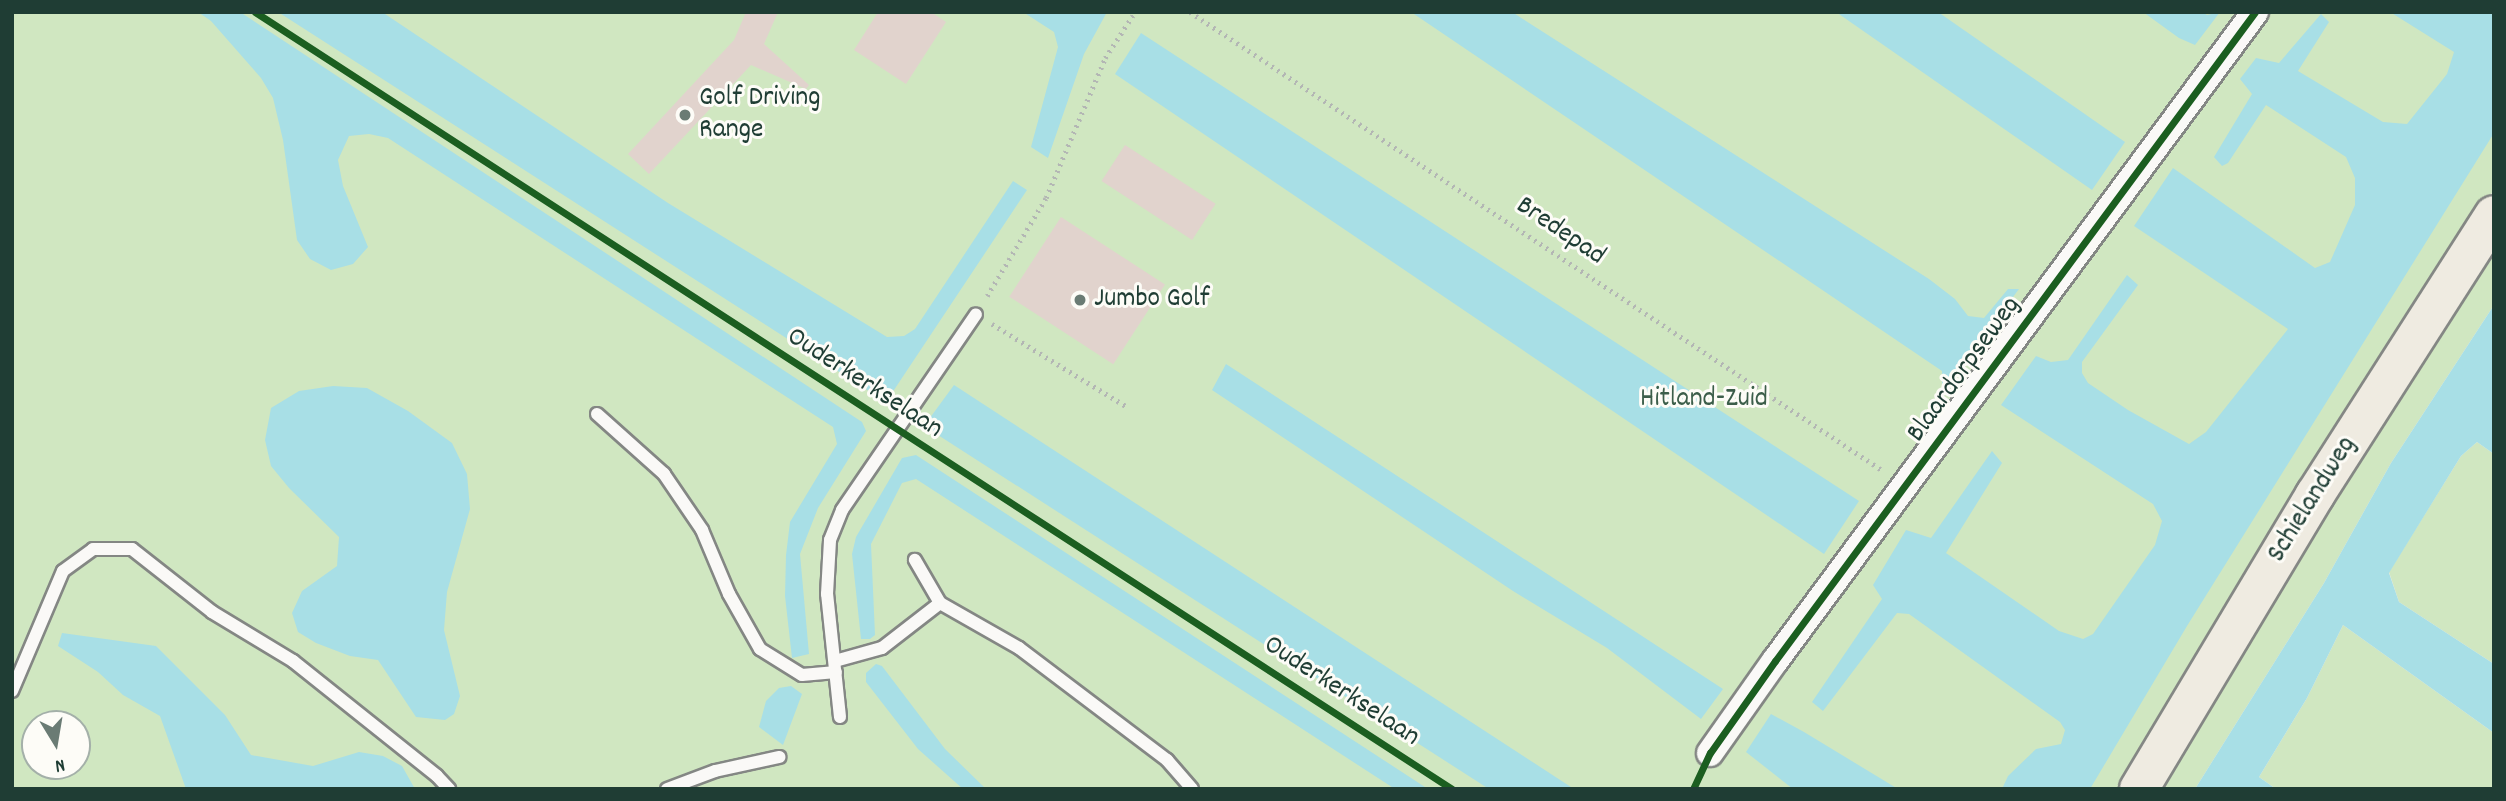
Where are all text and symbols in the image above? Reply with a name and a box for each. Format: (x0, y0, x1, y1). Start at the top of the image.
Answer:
place label: Golf Driving Range (699, 82, 820, 148)
marker: Golf Driving Range (677, 107, 693, 123)
street label: Bredepad (1509, 190, 1611, 274)
place label: Jumbo Golf (1094, 283, 1210, 317)
street label: Blaardorpseweg (1901, 290, 2029, 450)
marker: Jumbo Golf (1072, 292, 1088, 308)
street label: Ouderkerkselaan (780, 321, 948, 447)
park label: Hitland-Zuid (1640, 383, 1768, 417)
street label: Schielandweg (2261, 431, 2365, 569)
street label: Ouderkerkselaan (1257, 629, 1425, 755)
north arrow (21, 710, 91, 780)
text: N (53, 750, 67, 778)

